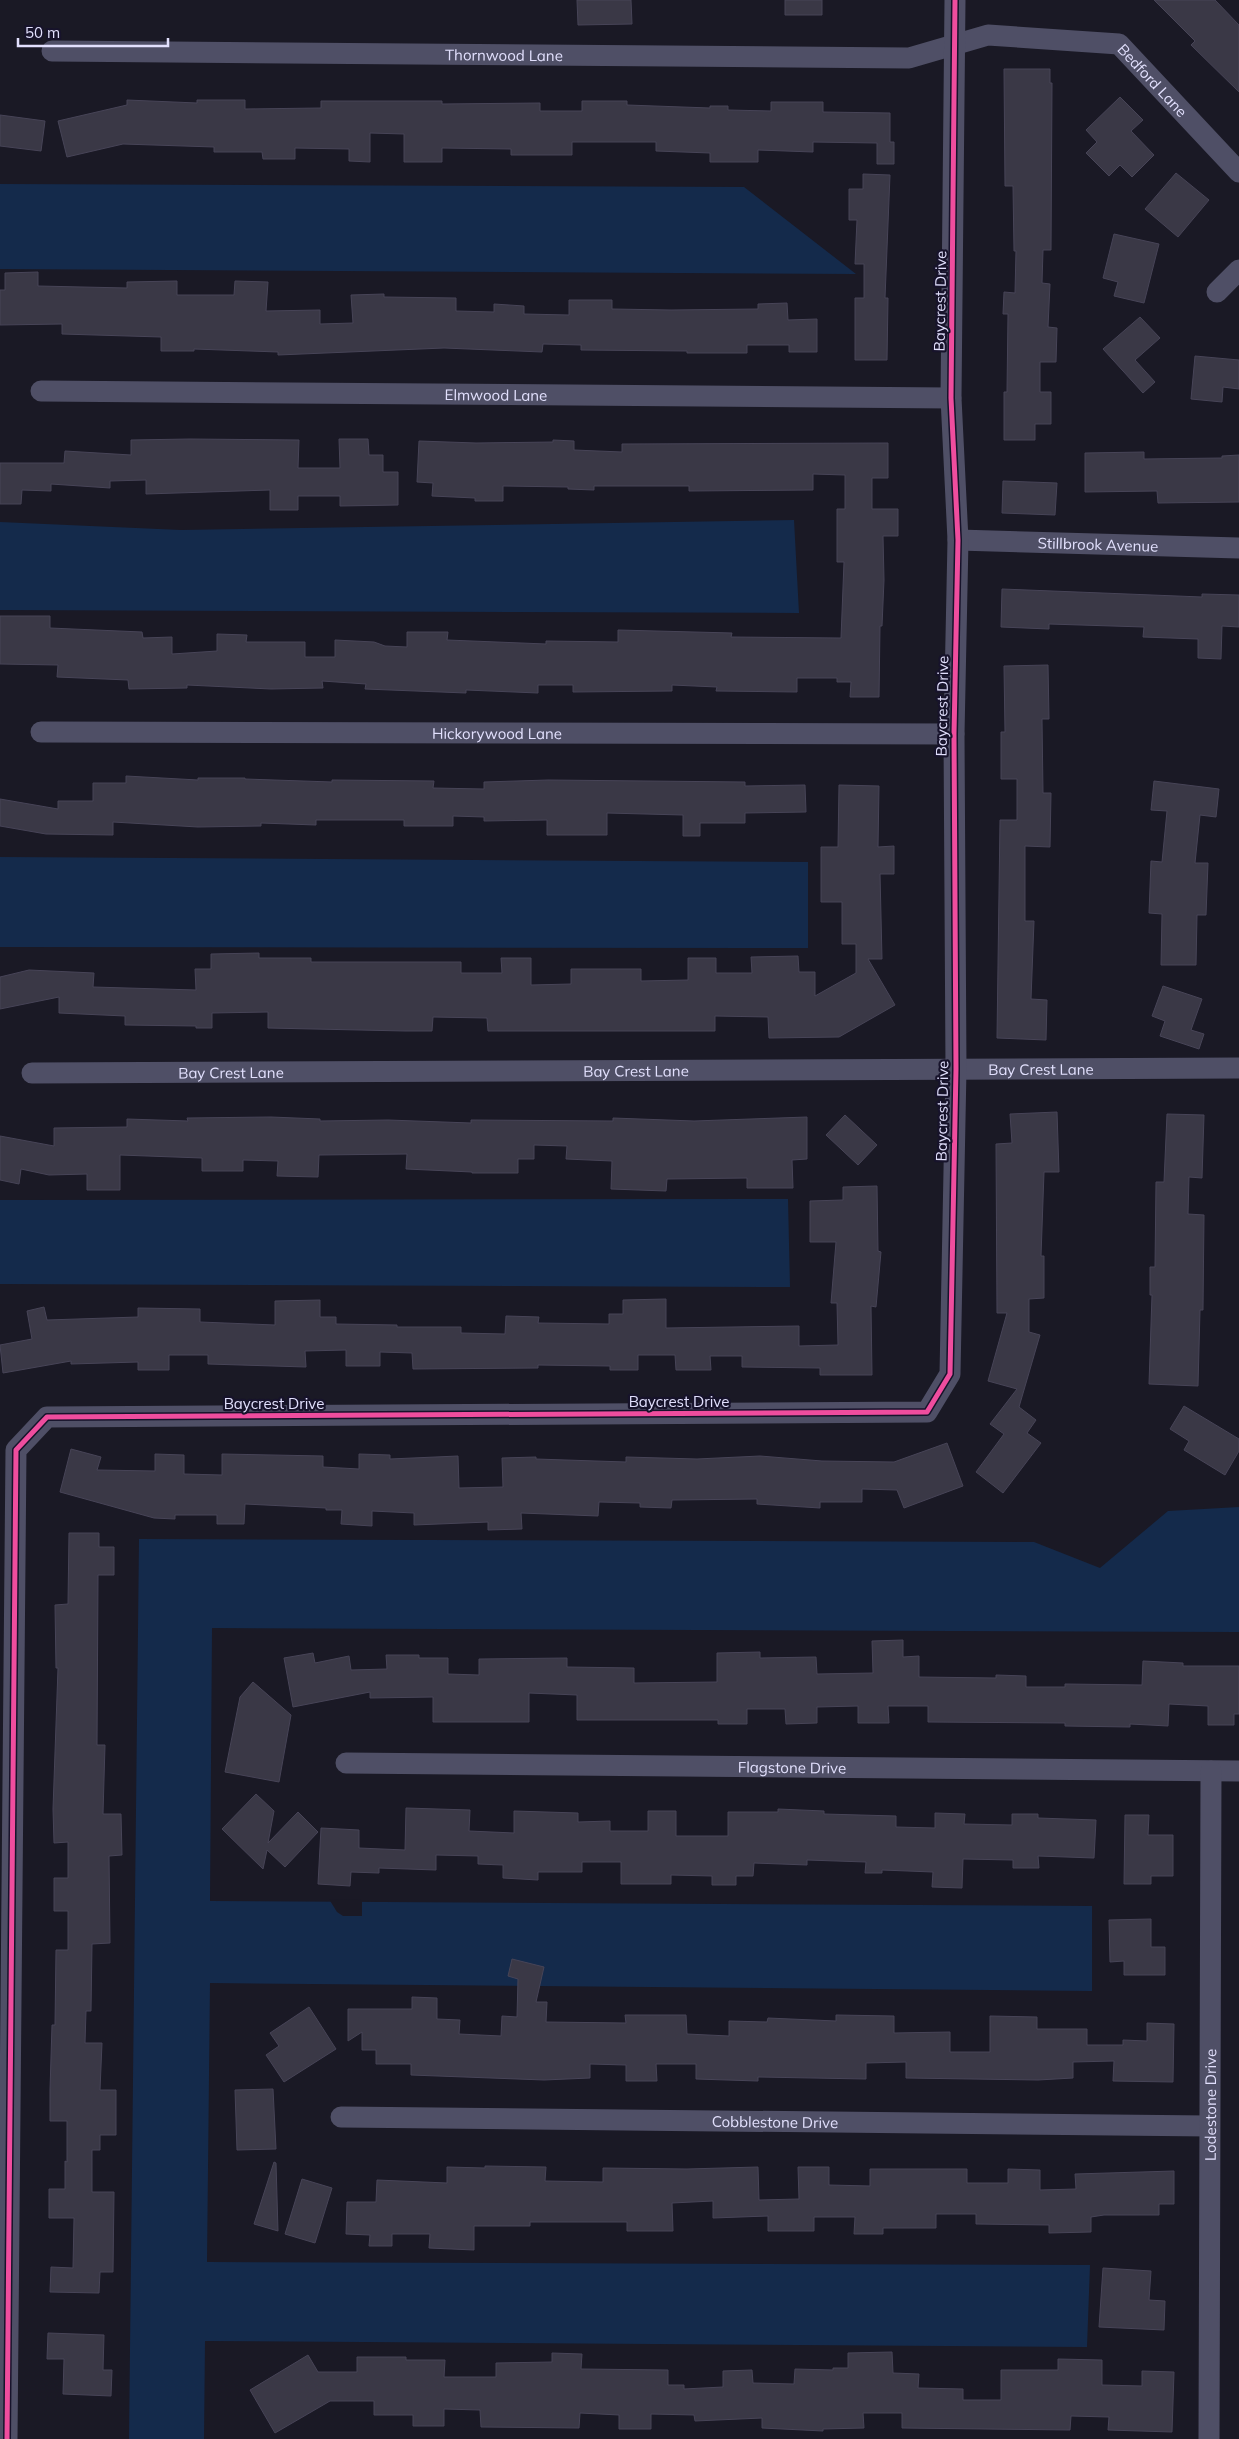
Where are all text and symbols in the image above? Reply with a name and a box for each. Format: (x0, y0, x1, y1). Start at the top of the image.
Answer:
scale bar (18, 15, 168, 47)
text: 50 m (25, 23, 60, 42)
street label: Bedford Lane (1114, 39, 1192, 121)
street label: Thornwood Lane (445, 45, 563, 65)
street label: Baycrest Drive (930, 250, 950, 352)
street label: Elmwood Lane (445, 385, 547, 404)
street label: Stillbrook Avenue (1037, 533, 1159, 555)
street label: Baycrest Drive (932, 655, 952, 757)
street label: Hickorywood Lane (432, 723, 562, 743)
street label: Bay Crest Lane (988, 1059, 1094, 1079)
street label: Baycrest Drive (932, 1060, 952, 1162)
street label: Bay Crest Lane (583, 1061, 689, 1080)
street label: Bay Crest Lane (178, 1062, 284, 1082)
street label: Baycrest Drive (629, 1392, 729, 1411)
street label: Baycrest Drive (224, 1394, 324, 1413)
street label: Flagstone Drive (738, 1757, 846, 1777)
street label: Lodestone Drive (1200, 2049, 1220, 2161)
street label: Cobblestone Drive (712, 2111, 838, 2132)

